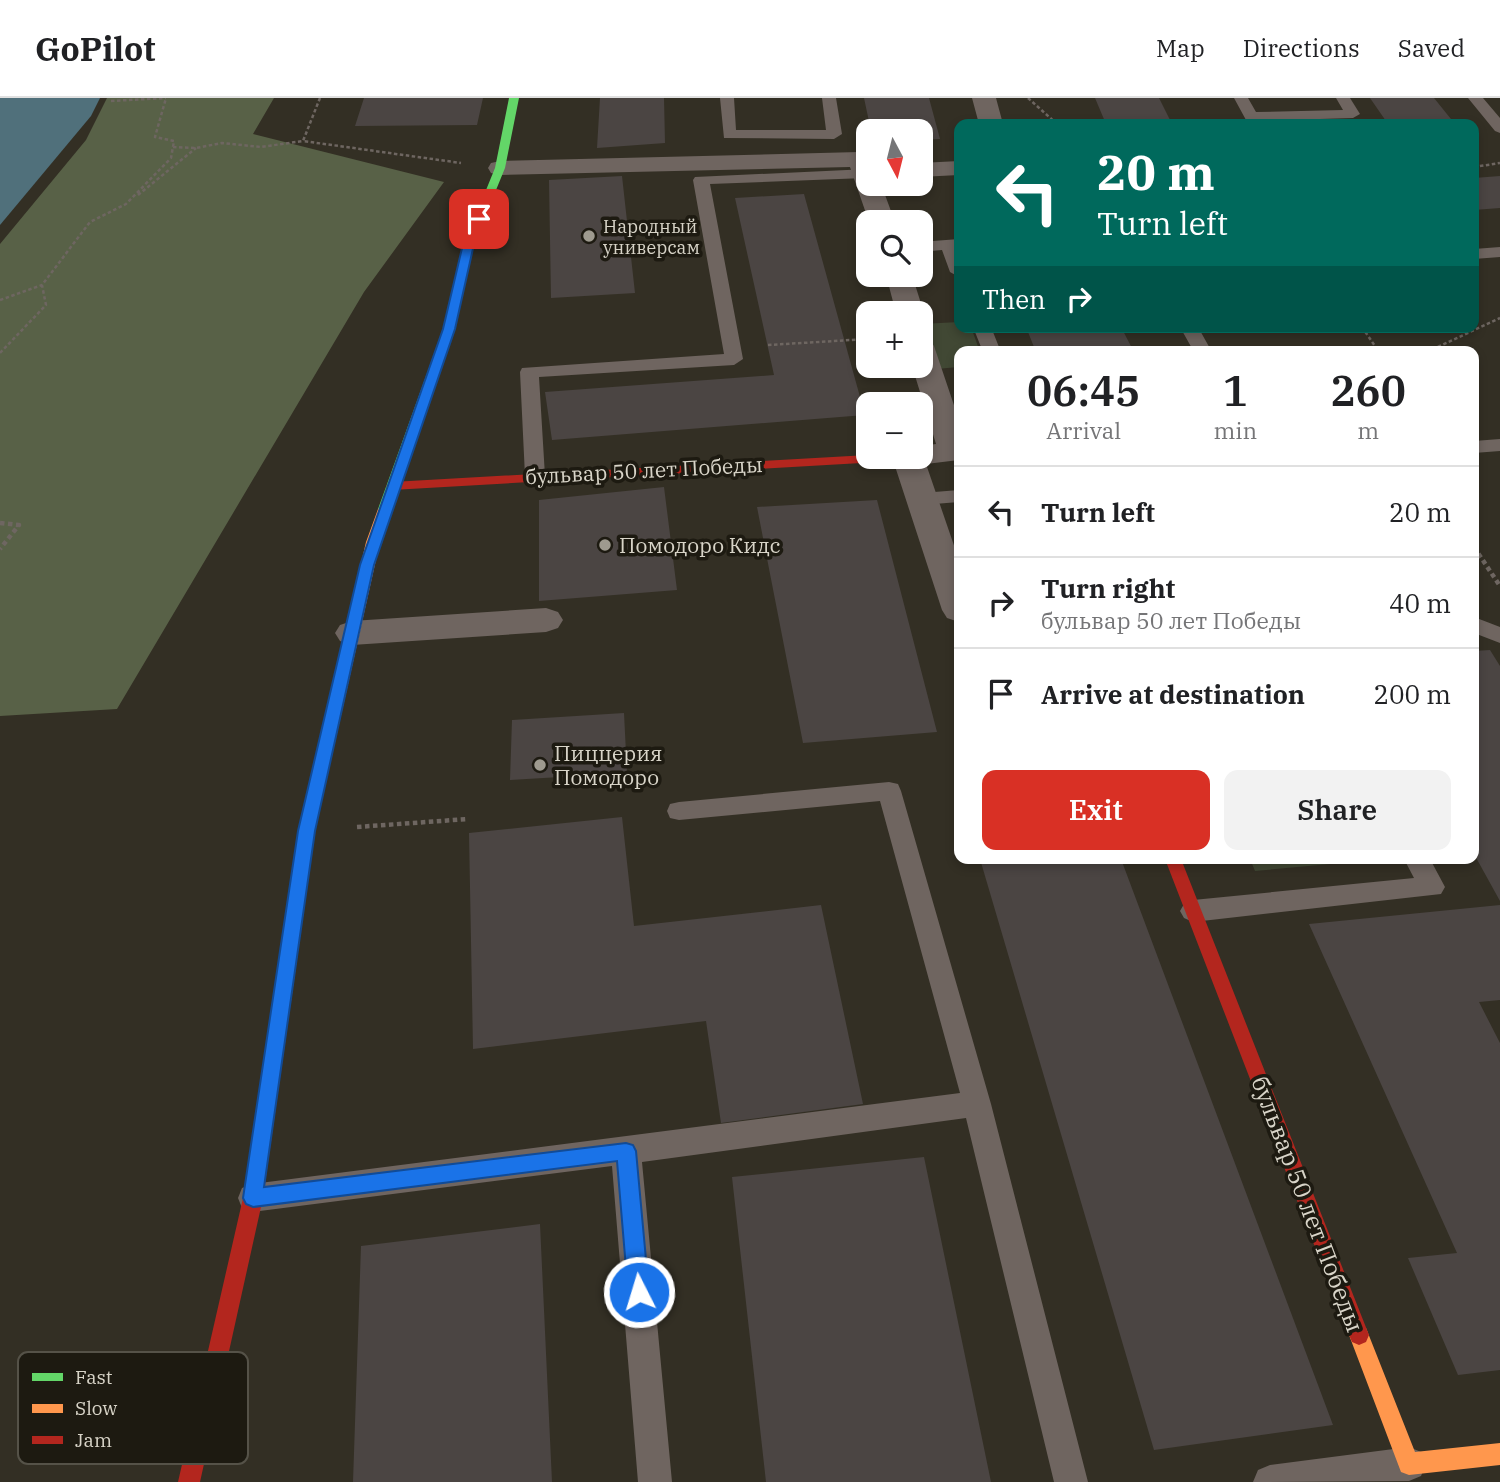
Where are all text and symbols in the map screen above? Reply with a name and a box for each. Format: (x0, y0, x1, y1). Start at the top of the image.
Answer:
text: GoPilot (35, 27, 156, 70)
text: Map (1156, 32, 1205, 64)
text: Directions (1243, 32, 1360, 64)
text: Saved (1398, 32, 1465, 64)
north arrow (856, 119, 933, 196)
map controls (856, 119, 933, 469)
text: 20 m (1097, 140, 1215, 203)
icon: left (982, 147, 1073, 238)
pin (449, 189, 509, 249)
icon: arrive (460, 200, 498, 238)
text: Turn left (1097, 202, 1228, 244)
button: search (856, 210, 933, 287)
place label: Народный универсам (603, 215, 700, 259)
marker: Народный универсам (581, 228, 597, 244)
icon: right (1060, 280, 1098, 318)
text: Then (982, 282, 1046, 316)
button: + (856, 301, 933, 378)
text: 06:45 (1027, 363, 1140, 418)
text: 1 (1223, 363, 1248, 418)
text: 260 (1330, 363, 1406, 418)
button: − (856, 392, 933, 469)
text: Arrival (1046, 415, 1121, 445)
text: min (1213, 415, 1257, 445)
text: m (1357, 415, 1379, 445)
street label: бульвар 50 лет Победы (525, 450, 763, 490)
icon: left (982, 493, 1020, 531)
text: Turn left (1041, 495, 1155, 529)
text: 20 m (1389, 495, 1451, 529)
place label: Помодоро Кидс (619, 531, 781, 559)
marker: Помодоро Кидс (597, 537, 613, 553)
text: Turn right (1041, 571, 1175, 605)
icon: right (982, 584, 1020, 622)
text: 40 m (1389, 586, 1451, 620)
text: бульвар 50 лет Победы (1041, 605, 1301, 635)
icon: arrive (982, 675, 1020, 713)
text: Arrive at destination (1041, 677, 1305, 711)
text: 200 m (1373, 677, 1451, 711)
place label: Пиццерия Помодоро (554, 739, 662, 791)
marker: Пиццерия Помодоро (532, 757, 548, 773)
button: Exit (982, 770, 1210, 850)
button: Share (1224, 770, 1451, 850)
street label: бульвар 50 лет Победы (1244, 1072, 1372, 1336)
position arrow (602, 1255, 676, 1329)
legend (18, 1352, 248, 1464)
text: Fast (75, 1365, 113, 1389)
text: Slow (75, 1396, 117, 1420)
text: Jam (75, 1428, 112, 1452)

